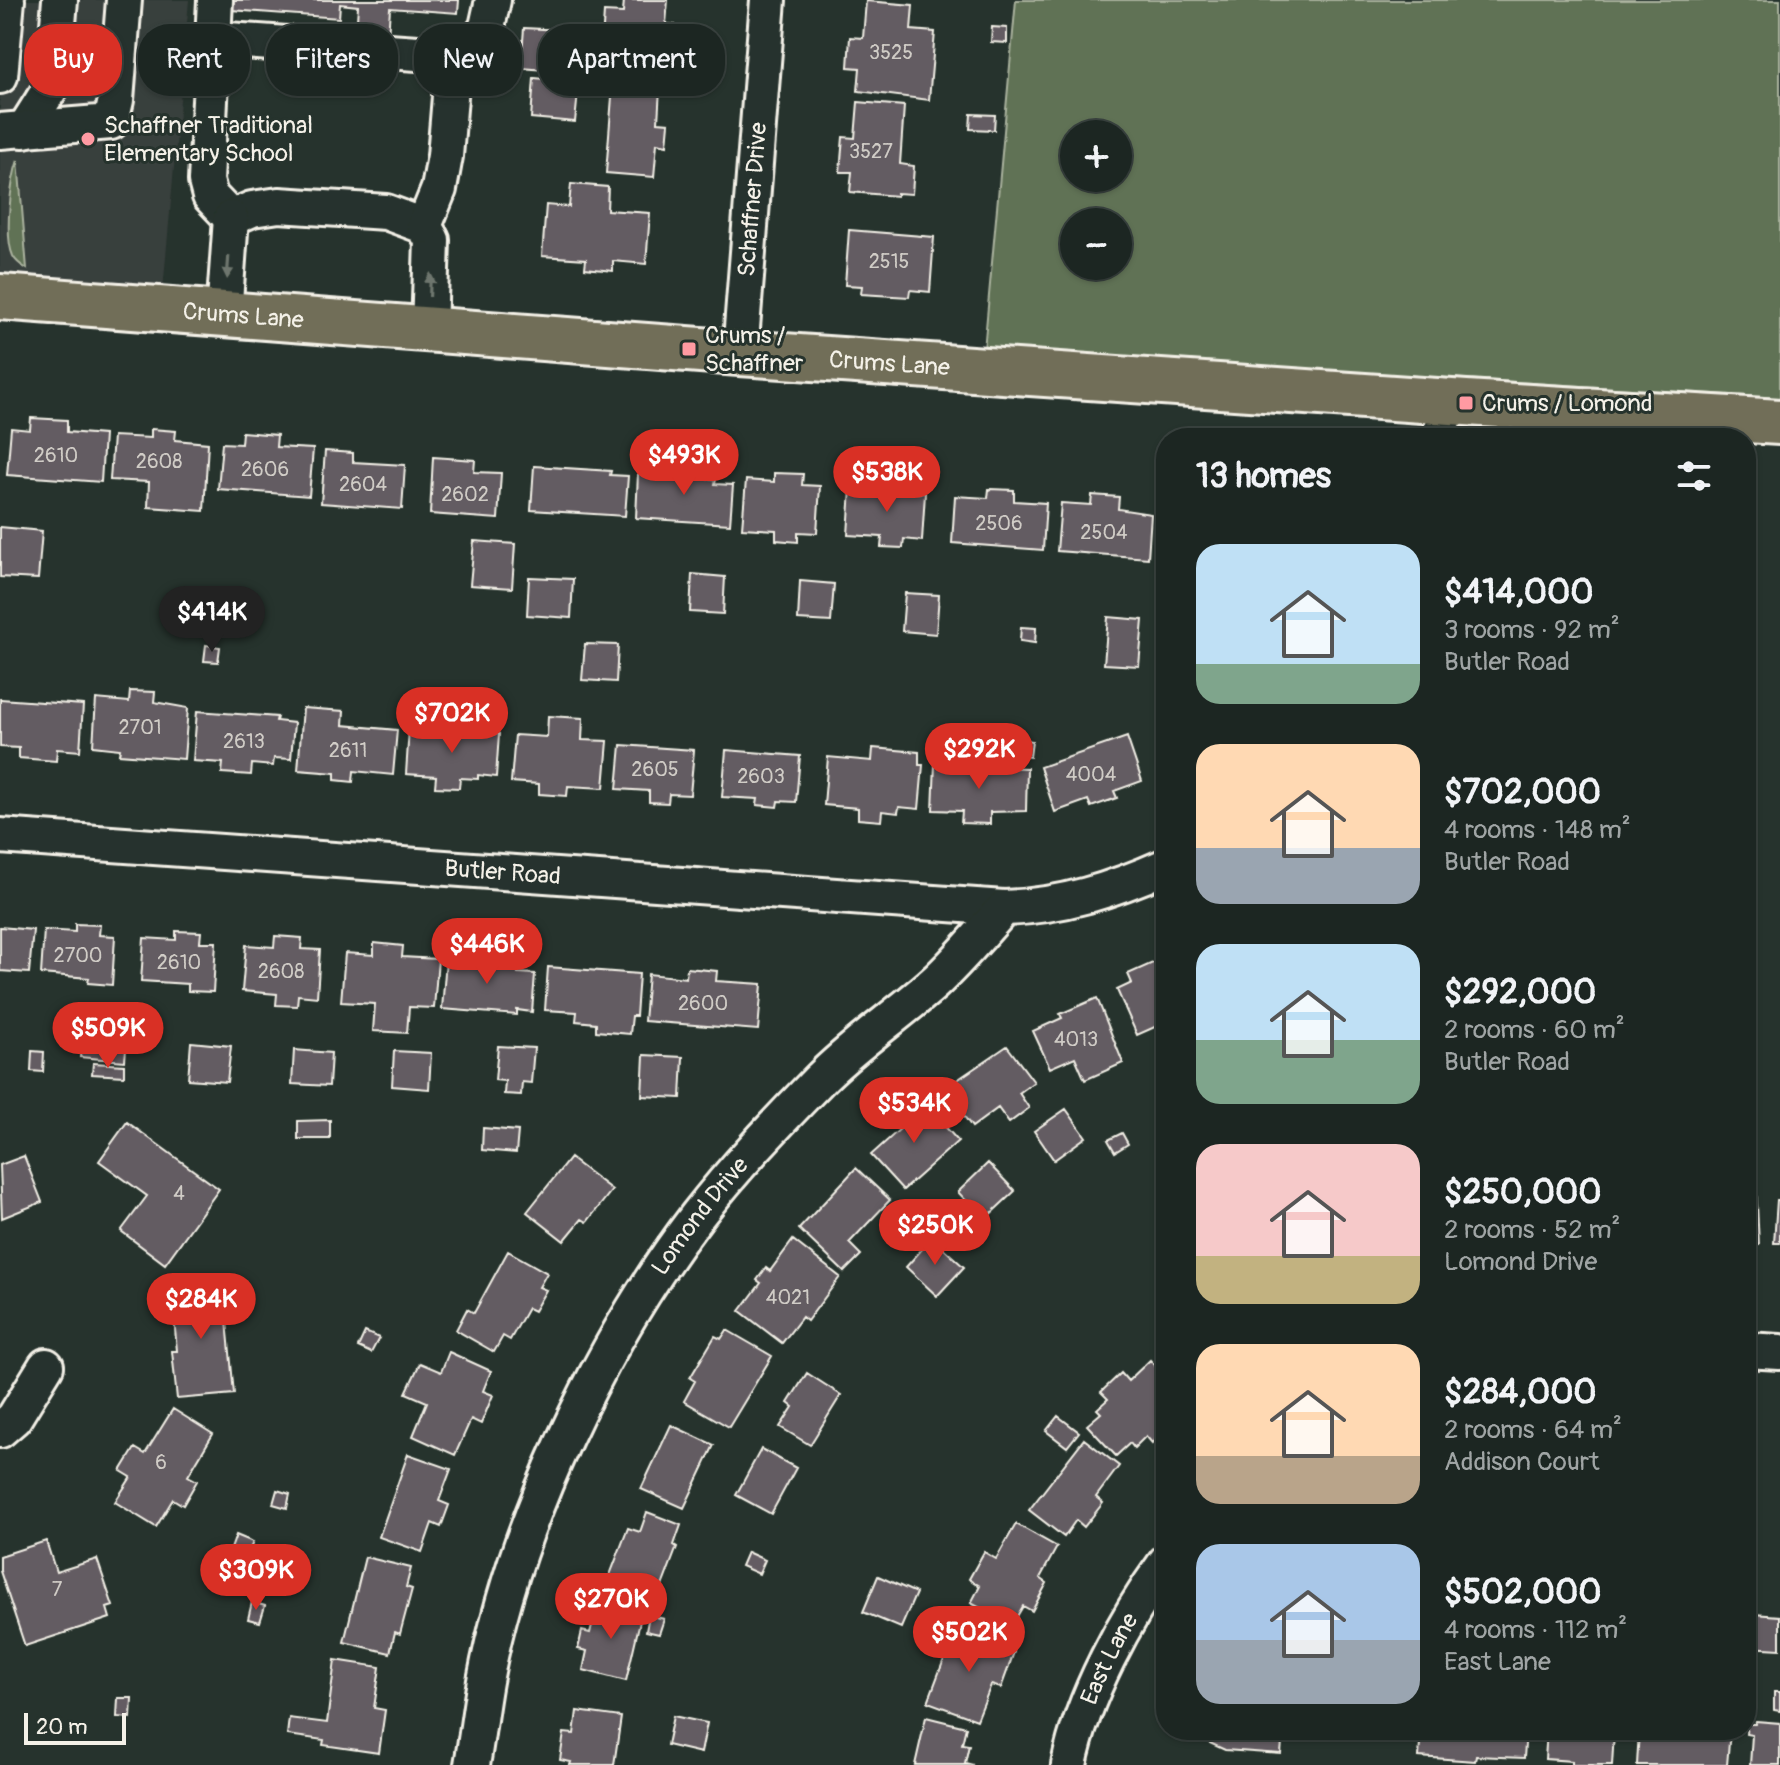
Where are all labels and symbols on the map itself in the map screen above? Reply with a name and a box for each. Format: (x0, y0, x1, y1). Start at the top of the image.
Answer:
house number: 3525 (869, 40, 913, 65)
place label: Schaffner Traditional Elementary School (104, 111, 313, 168)
street label: Schaffner Drive (732, 121, 773, 278)
marker: Schaffner Traditional Elementary School (79, 130, 97, 148)
house number: 3527 (849, 139, 893, 164)
house number: 2515 (869, 249, 909, 274)
one-way arrow (221, 255, 234, 280)
one-way arrow (424, 272, 437, 297)
street label: Crums Lane (182, 296, 305, 334)
place label: Crums / Schaffner (705, 321, 804, 378)
marker: Crums / Schaffner (680, 340, 698, 358)
street label: Crums Lane (828, 345, 951, 382)
place label: Crums / Lomond (1482, 389, 1652, 418)
marker: Crums / Lomond (1457, 394, 1475, 412)
pin: $493K (628, 429, 740, 497)
house number: 2610 (34, 443, 78, 468)
pin: $538K (831, 446, 943, 514)
house number: 2608 (136, 449, 182, 474)
house number: 2606 (241, 457, 289, 482)
house number: 2604 (339, 472, 387, 497)
house number: 2602 (441, 482, 489, 507)
house number: 2506 (975, 511, 1023, 536)
house number: 2504 (1080, 520, 1128, 545)
pin: $414K (156, 586, 268, 654)
pin: $702K (396, 687, 508, 755)
house number: 2701 (118, 715, 162, 740)
pin: $292K (923, 723, 1035, 791)
house number: 2613 (223, 729, 265, 754)
house number: 2611 (329, 738, 367, 763)
house number: 2605 (631, 757, 679, 782)
house number: 4004 (1066, 762, 1117, 787)
house number: 2603 (737, 764, 785, 789)
street label: Butler Road (444, 853, 562, 891)
pin: $446K (431, 918, 543, 986)
house number: 2700 (53, 943, 103, 968)
house number: 2610 (157, 950, 201, 975)
house number: 2608 (258, 959, 304, 984)
house number: 2600 (678, 991, 728, 1016)
pin: $509K (52, 1002, 164, 1070)
house number: 4013 (1054, 1027, 1098, 1052)
pin: $534K (858, 1077, 970, 1145)
street label: Lomond Drive (645, 1151, 754, 1280)
house number: 4 (173, 1181, 185, 1206)
pin: $250K (879, 1199, 991, 1267)
pin: $284K (145, 1273, 257, 1341)
house number: 4021 (766, 1285, 810, 1310)
house number: 6 (155, 1450, 167, 1475)
pin: $309K (200, 1544, 312, 1612)
pin: $270K (555, 1573, 667, 1641)
house number: 7 (52, 1577, 63, 1602)
pin: $502K (913, 1606, 1025, 1674)
street label: East Lane (1074, 1607, 1144, 1709)
scale bar (24, 1709, 126, 1745)

